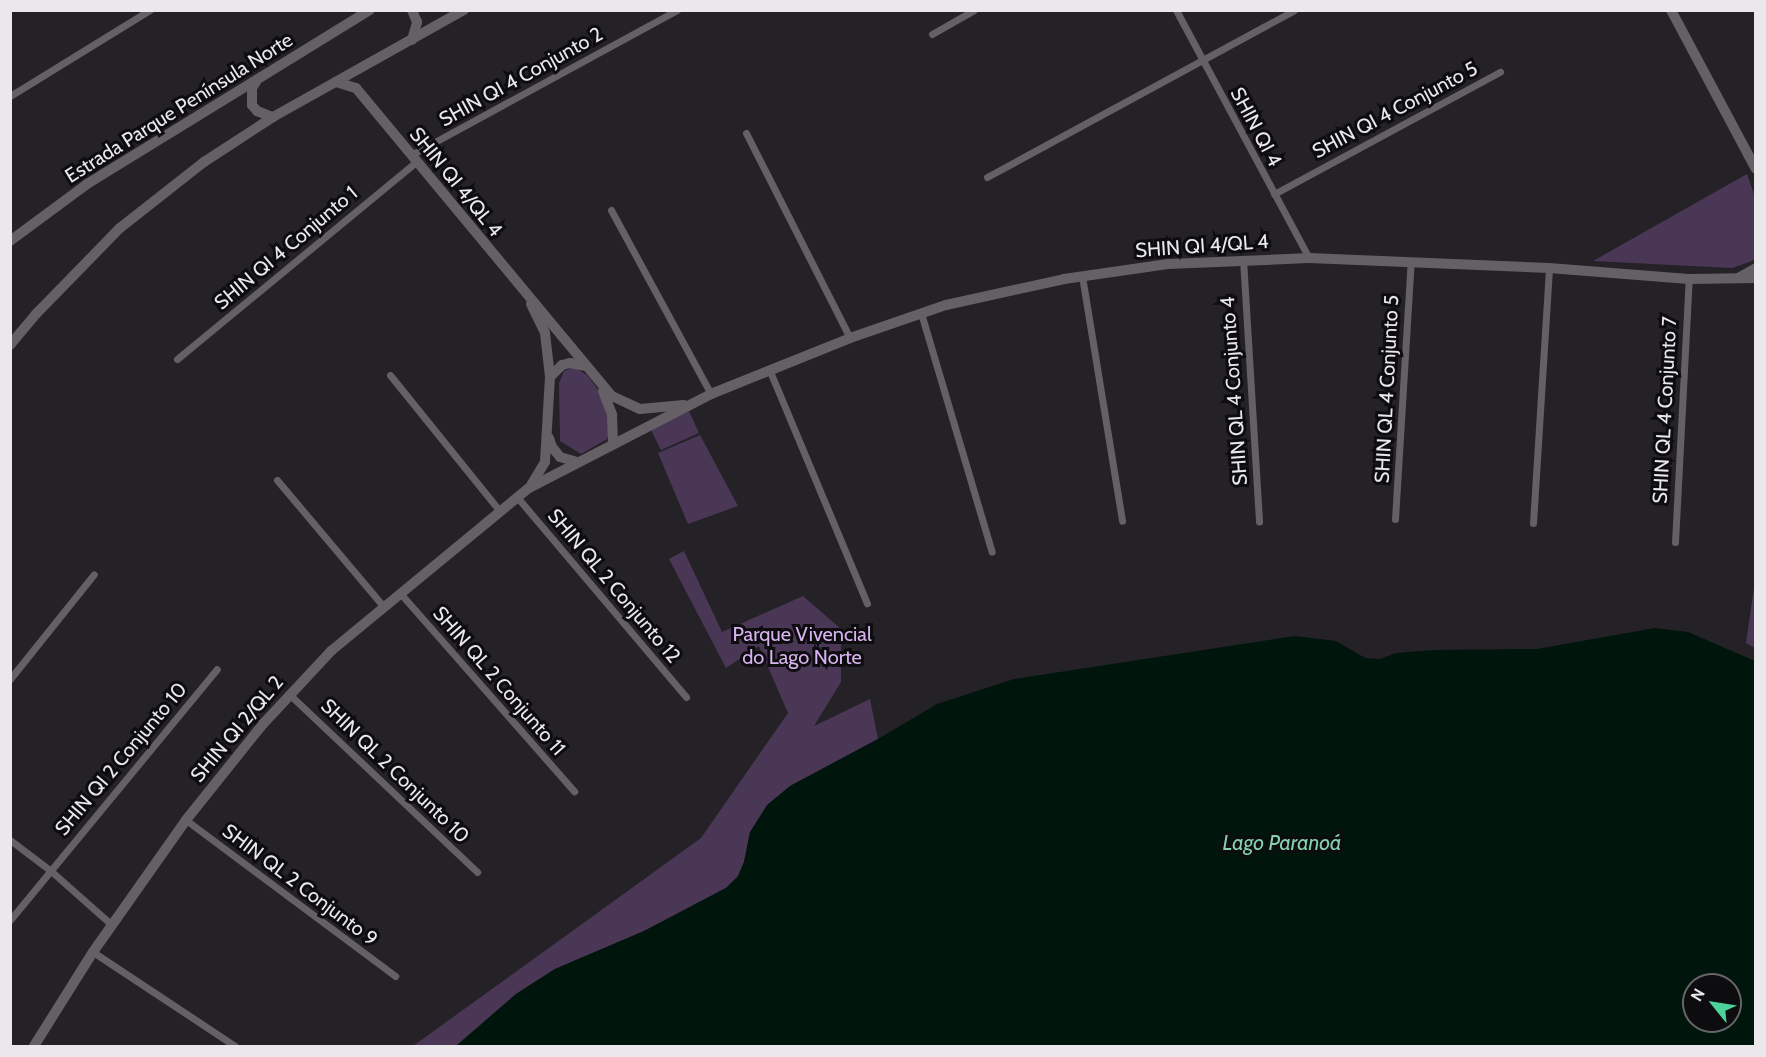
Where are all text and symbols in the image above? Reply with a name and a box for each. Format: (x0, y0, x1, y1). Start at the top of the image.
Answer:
street label: SHIN QI 4 Conjunto 2 (435, 22, 607, 132)
street label: Estrada Parque Península Norte (61, 28, 297, 188)
street label: SHIN QI 4 Conjunto 5 (1308, 56, 1482, 164)
street label: SHIN QI 4 (1225, 83, 1287, 171)
street label: SHIN QI 4/QL 4 (405, 122, 507, 242)
street label: SHIN QI 4 Conjunto 1 (210, 181, 362, 315)
street label: SHIN QI 4/QL 4 (1134, 229, 1270, 263)
street label: SHIN QL 4 Conjunto 5 (1370, 294, 1404, 484)
street label: SHIN QL 4 Conjunto 4 (1215, 296, 1253, 486)
street label: SHIN QL 4 Conjunto 7 (1648, 316, 1682, 504)
street label: SHIN QL 2 Conjunto 12 (543, 504, 685, 668)
street label: SHIN QL 2 Conjunto 11 (428, 602, 570, 760)
park label: Parque Vivencial do Lago Norte (732, 623, 872, 670)
street label: SHIN QI 2/QL 2 (186, 671, 288, 787)
street label: SHIN QI 2 Conjunto 10 (50, 678, 192, 840)
street label: SHIN QL 2 Conjunto 10 (316, 694, 474, 848)
street label: SHIN QL 2 Conjunto 9 (218, 819, 382, 951)
water label: Lago Paranoá (1223, 830, 1341, 856)
north arrow (1682, 973, 1742, 1033)
text: N (1687, 985, 1709, 1004)

